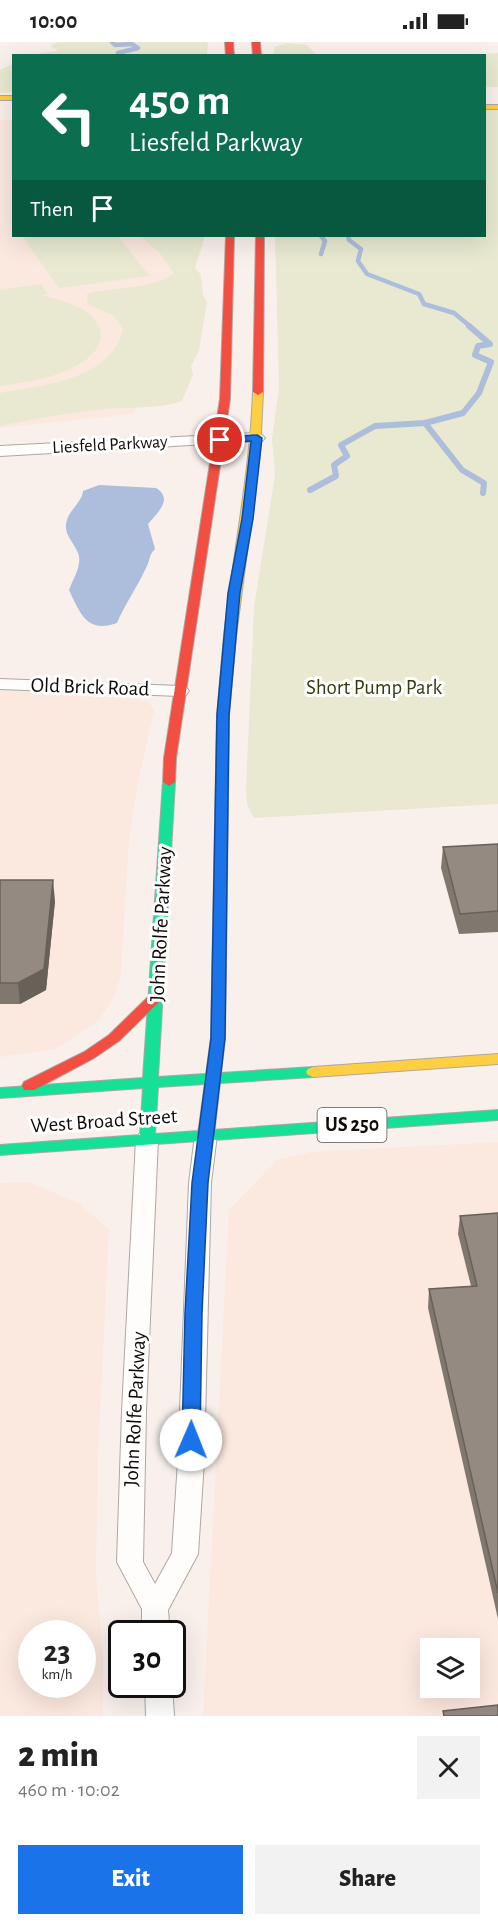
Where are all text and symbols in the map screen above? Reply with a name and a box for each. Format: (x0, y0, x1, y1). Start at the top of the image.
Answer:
text: 10:00 (30, 10, 77, 32)
icon: left (30, 78, 108, 156)
text: 450 m (129, 80, 230, 122)
text: Liesfeld Parkway (129, 129, 302, 156)
icon: arrive (86, 192, 119, 225)
text: Then (30, 198, 74, 220)
pin (194, 414, 245, 465)
icon: arrive (203, 423, 236, 456)
street label: Liesfeld Parkway (52, 433, 169, 457)
street label: Old Brick Road (30, 674, 150, 700)
park label: Short Pump Park (306, 677, 442, 698)
street label: John Rolfe Parkway (146, 846, 176, 1002)
street label: West Broad Street (30, 1105, 178, 1137)
road number: US 250 (318, 1108, 386, 1142)
street label: John Rolfe Parkway (120, 1331, 150, 1487)
position arrow (159, 1408, 223, 1472)
speed limit sign: 30 (108, 1620, 186, 1698)
text: 23 (43, 1637, 71, 1667)
map controls (420, 1638, 480, 1698)
button: layers (420, 1638, 480, 1698)
text: km/h (42, 1667, 72, 1682)
button: close (417, 1736, 480, 1799)
text: 2 min (18, 1737, 99, 1773)
text: 460 m · 10:02 (18, 1780, 120, 1800)
button: Exit (18, 1845, 243, 1914)
button: Share (255, 1845, 480, 1914)

